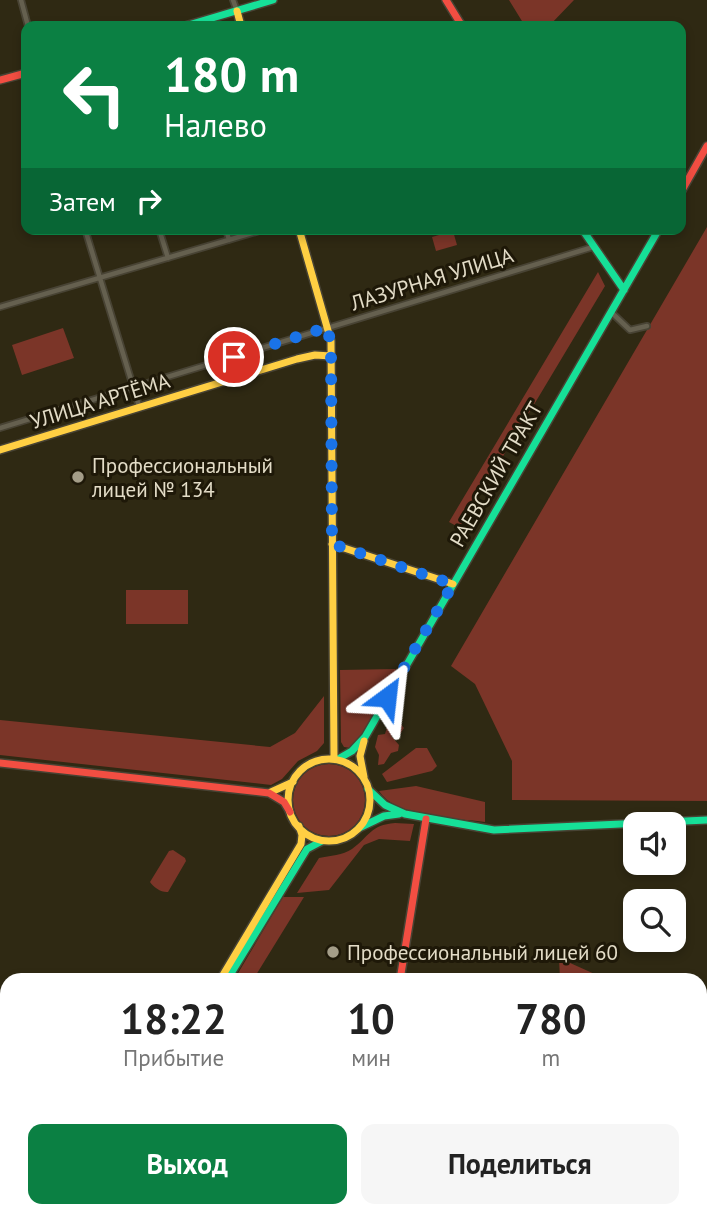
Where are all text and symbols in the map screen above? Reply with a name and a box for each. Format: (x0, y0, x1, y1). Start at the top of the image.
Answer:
text: 180 m (164, 42, 299, 106)
icon: left (49, 49, 140, 140)
text: Налево (164, 104, 267, 146)
icon: right (130, 182, 168, 220)
text: Затем (49, 185, 116, 218)
street label: ЛАЗУРНАЯ УЛИЦА (347, 241, 517, 317)
pin (204, 327, 264, 387)
icon: arrive (215, 338, 253, 376)
street label: УЛИЦА АРТЁМА (27, 367, 174, 435)
street label: РАЕВСКИЙ ТРАКТ (444, 396, 549, 551)
place label: Профессиональный лицей № 134 (91, 452, 273, 503)
marker: Профессиональный лицей № 134 (70, 469, 86, 485)
position arrow (350, 660, 424, 734)
map controls (623, 812, 686, 952)
button: sound (623, 812, 686, 875)
button: search (623, 889, 686, 952)
place label: Профессиональный лицей 60 (347, 939, 618, 966)
marker: Профессиональный лицей 60 (325, 944, 341, 960)
text: 18:22 (120, 991, 227, 1046)
text: 10 (347, 991, 395, 1046)
text: 780 (515, 991, 587, 1046)
text: Прибытие (123, 1043, 224, 1072)
text: мин (351, 1043, 391, 1072)
text: m (542, 1043, 560, 1072)
button: Выход (28, 1124, 347, 1204)
button: Поделиться (361, 1124, 679, 1204)

